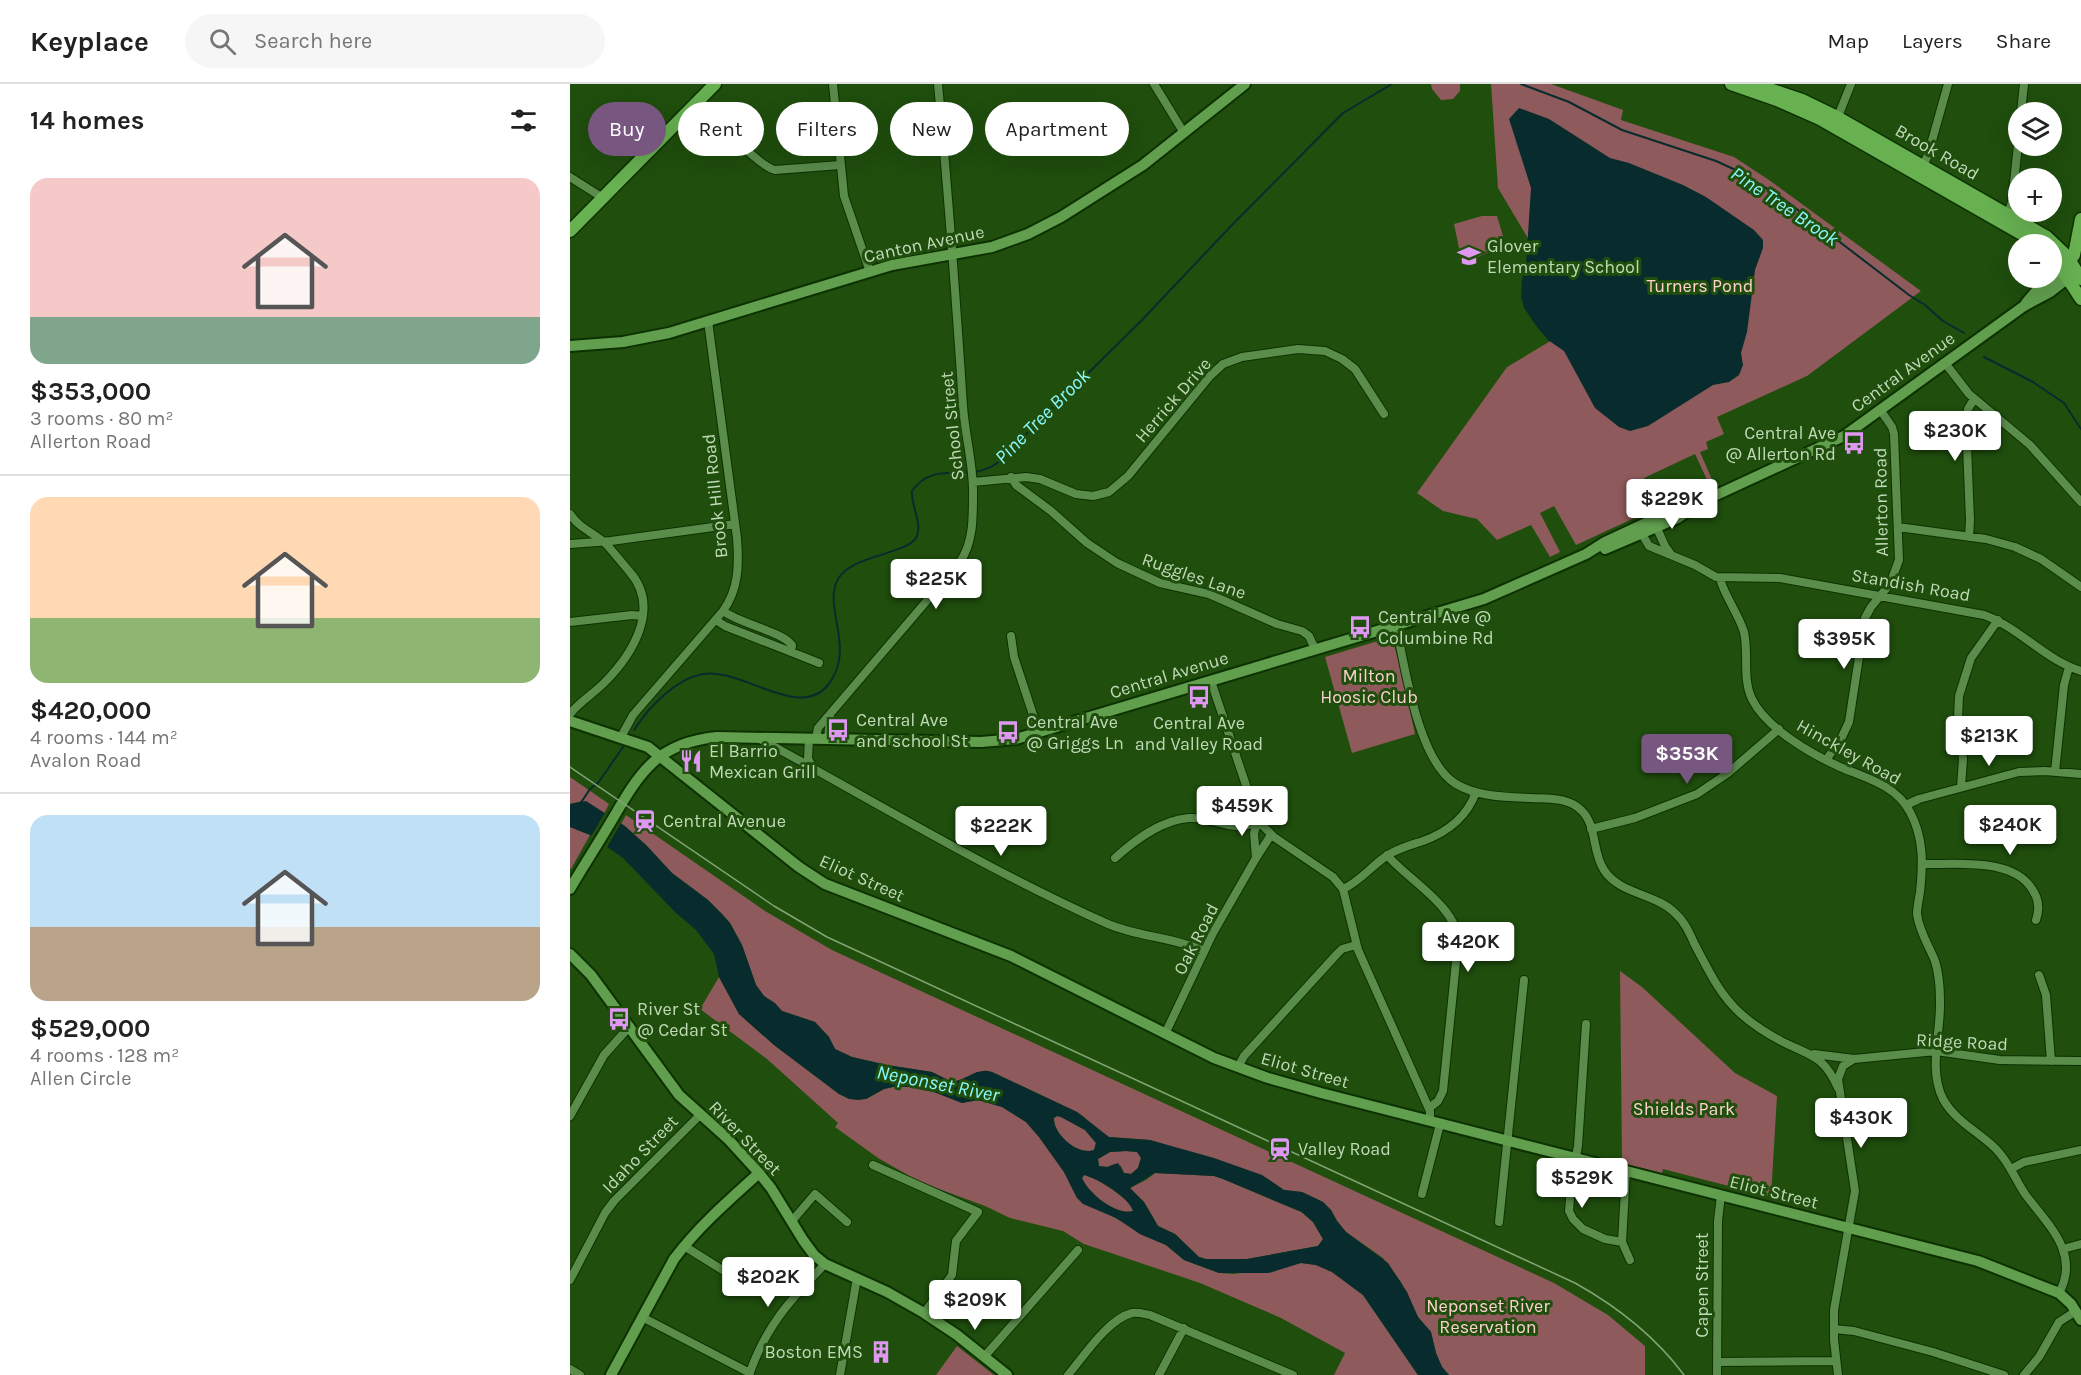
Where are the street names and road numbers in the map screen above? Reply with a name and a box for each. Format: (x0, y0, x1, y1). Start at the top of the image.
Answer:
street label: Brook Road (1891, 119, 1983, 185)
street label: Canton Avenue (862, 220, 986, 268)
street label: Central Avenue (1847, 327, 1959, 417)
street label: Herrick Drive (1130, 353, 1216, 447)
street label: School Street (935, 370, 969, 482)
street label: Brook Hill Road (698, 433, 732, 559)
street label: Allerton Road (1869, 447, 1893, 557)
street label: Ruggles Lane (1139, 548, 1249, 604)
street label: Standish Road (1850, 564, 1972, 606)
street label: Central Avenue (1107, 647, 1231, 703)
street label: Hinckley Road (1793, 714, 1905, 790)
street label: Eliot Street (816, 849, 908, 907)
street label: Oak Road (1169, 900, 1223, 978)
street label: Ridge Road (1915, 1029, 2009, 1055)
street label: Eliot Street (1258, 1047, 1352, 1093)
street label: River Street (704, 1096, 786, 1180)
street label: Idaho Street (597, 1110, 683, 1198)
street label: Eliot Street (1727, 1170, 1821, 1214)
street label: Capen Street (1691, 1232, 1713, 1338)

